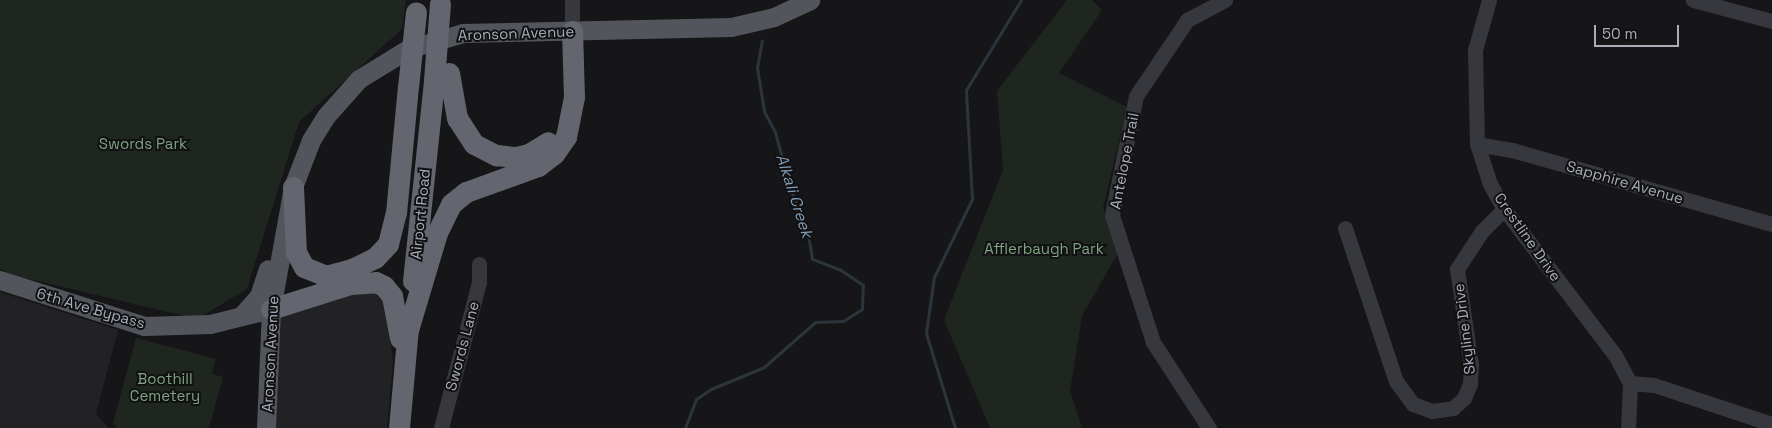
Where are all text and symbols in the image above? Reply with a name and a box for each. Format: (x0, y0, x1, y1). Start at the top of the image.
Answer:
scale bar (1597, 15, 1682, 47)
street label: Aronson Avenue (457, 22, 575, 44)
text: 50 m (1602, 24, 1637, 43)
street label: Antelope Trail (1106, 111, 1142, 211)
park label: Swords Park (99, 135, 187, 153)
water label: Alkali Creek (771, 152, 817, 240)
street label: Sapphire Avenue (1564, 157, 1686, 207)
street label: Airport Road (406, 168, 434, 260)
street label: Crestline Drive (1491, 189, 1565, 285)
park label: Afflerbaugh Park (984, 240, 1104, 258)
street label: Skyline Drive (1449, 282, 1479, 376)
street label: 6th Ave Bypass (35, 284, 147, 332)
street label: Aronson Avenue (258, 295, 282, 413)
street label: Swords Lane (441, 299, 483, 393)
park label: Boothill Cemetery (130, 369, 200, 404)

